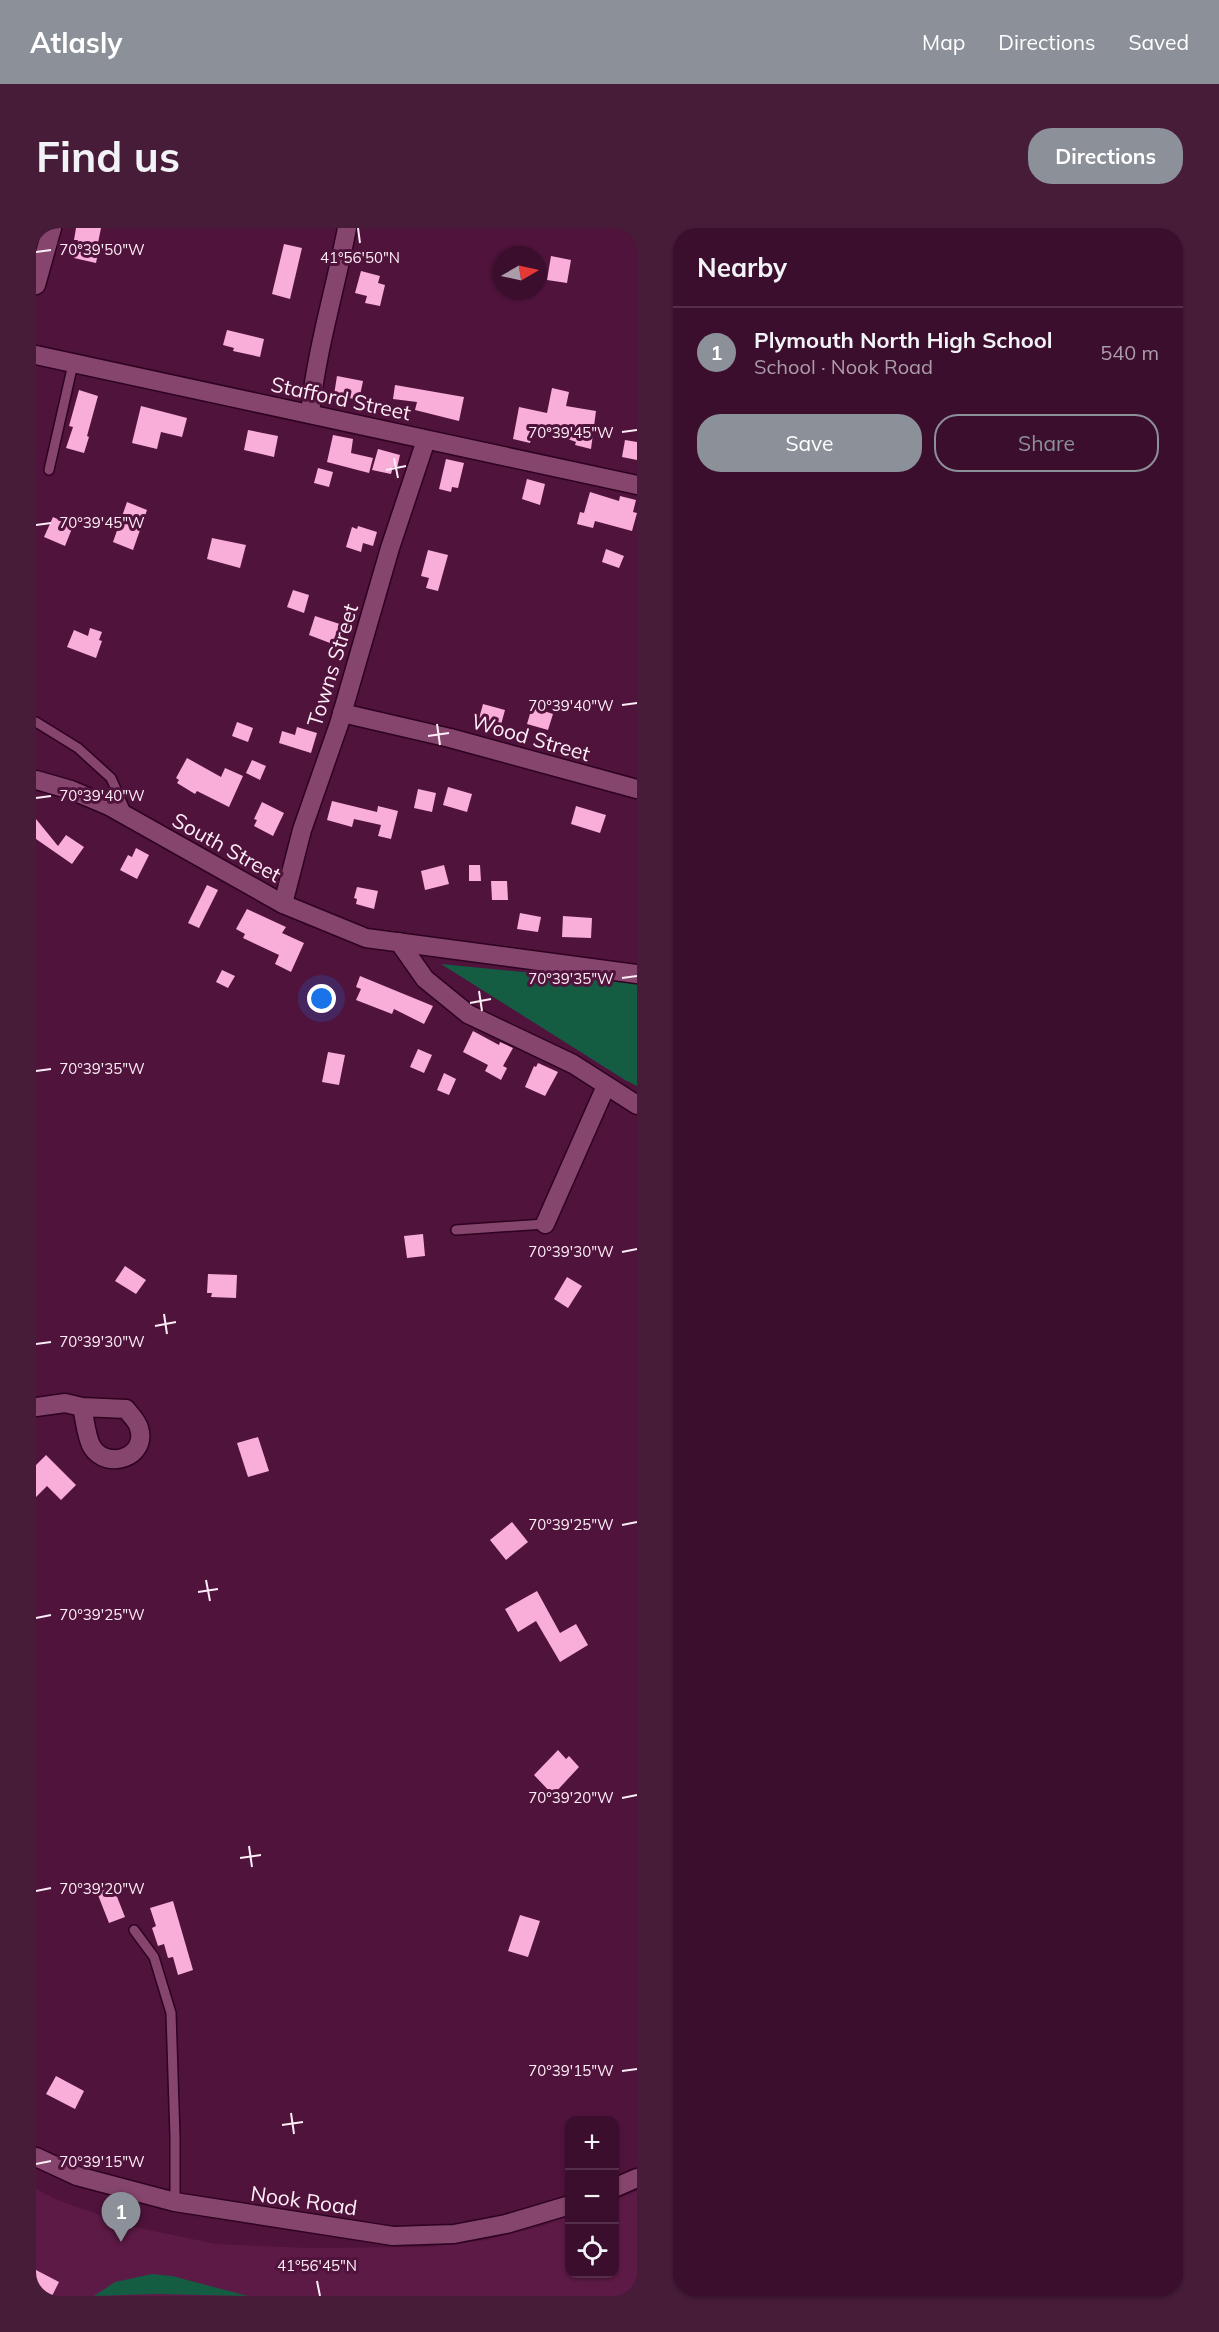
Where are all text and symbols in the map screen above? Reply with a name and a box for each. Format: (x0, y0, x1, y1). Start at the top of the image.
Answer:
text: Atlasly (30, 25, 122, 60)
text: Map (922, 29, 965, 55)
text: Directions (998, 29, 1095, 55)
text: Saved (1128, 29, 1189, 55)
button: Directions (1028, 128, 1183, 184)
text: Find us (36, 130, 180, 183)
text: 70°39'50"W (59, 240, 145, 259)
north arrow (493, 246, 547, 300)
text: 41°56'50"N (320, 248, 400, 267)
text: Nearby (697, 251, 787, 284)
text: Plymouth North High School (754, 326, 1053, 354)
text: 1 (711, 340, 723, 365)
text: 540 m (1100, 340, 1159, 365)
text: School · Nook Road (754, 354, 933, 379)
street label: Stafford Street (269, 371, 413, 425)
button: Save (697, 414, 922, 472)
button: Share (934, 414, 1159, 472)
text: 70°39'45"W (528, 423, 614, 442)
text: 70°39'45"W (59, 513, 145, 532)
street label: Towns Street (301, 600, 363, 730)
text: 70°39'40"W (528, 696, 614, 715)
street label: Wood Street (469, 708, 593, 766)
text: 70°39'40"W (59, 786, 145, 805)
street label: South Street (168, 806, 286, 888)
text: 70°39'35"W (528, 969, 614, 988)
your location (307, 984, 336, 1013)
text: 70°39'35"W (59, 1059, 145, 1078)
text: 70°39'30"W (528, 1242, 614, 1261)
text: 70°39'30"W (59, 1332, 145, 1351)
text: 70°39'25"W (528, 1515, 614, 1534)
text: 70°39'25"W (59, 1605, 145, 1624)
text: 70°39'20"W (528, 1788, 614, 1807)
text: 70°39'20"W (59, 1879, 145, 1898)
text: 70°39'15"W (528, 2061, 614, 2080)
map controls (565, 2116, 619, 2278)
button: + (565, 2116, 619, 2170)
text: 70°39'15"W (59, 2152, 145, 2171)
button: − (565, 2170, 619, 2224)
street label: Nook Road (249, 2180, 359, 2220)
pin: 1 (102, 2192, 140, 2242)
button: locate (565, 2224, 619, 2278)
text: 41°56'45"N (277, 2256, 357, 2275)

